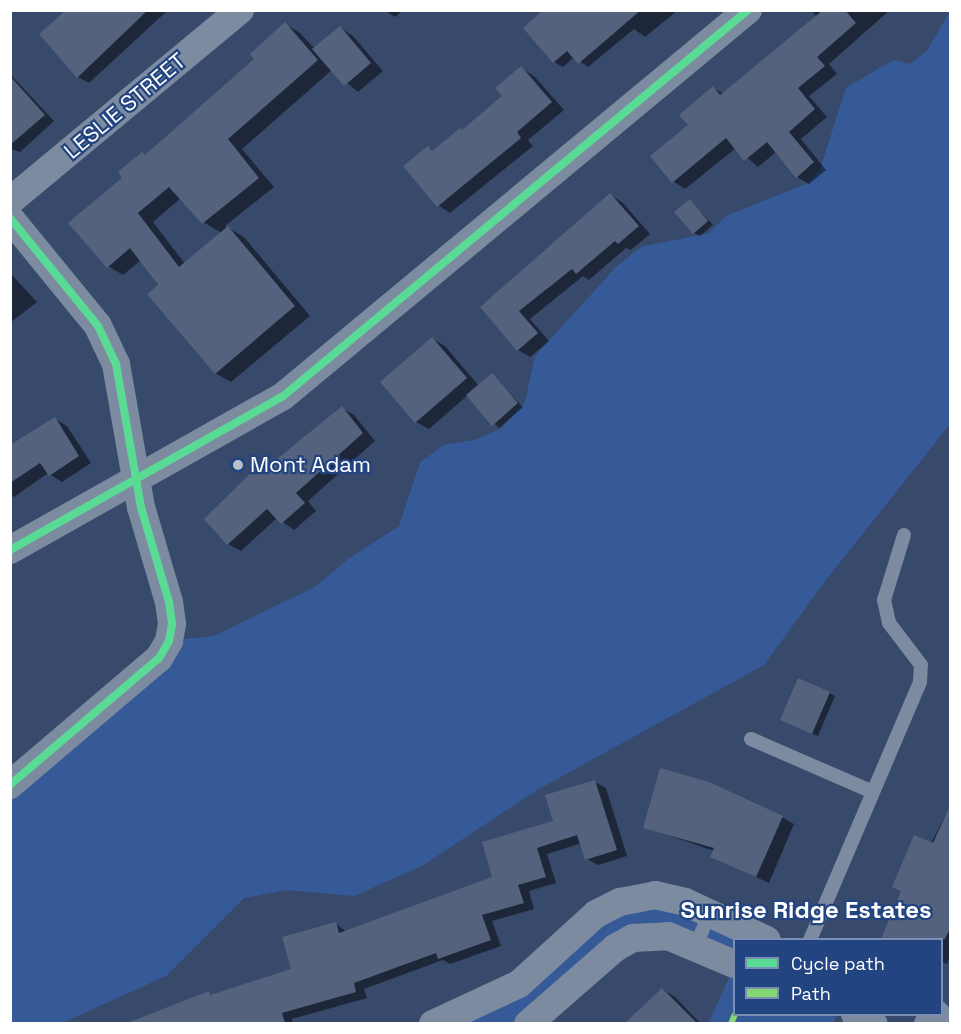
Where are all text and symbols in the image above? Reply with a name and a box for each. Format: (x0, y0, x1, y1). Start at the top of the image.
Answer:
street label: LESLIE STREET (59, 47, 191, 165)
place label: Mont Adam (250, 452, 371, 478)
marker: Mont Adam (231, 458, 245, 472)
district label: Sunrise Ridge Estates (680, 896, 932, 924)
legend (733, 938, 943, 1016)
text: Cycle path (791, 952, 885, 975)
text: Path (791, 982, 831, 1005)

